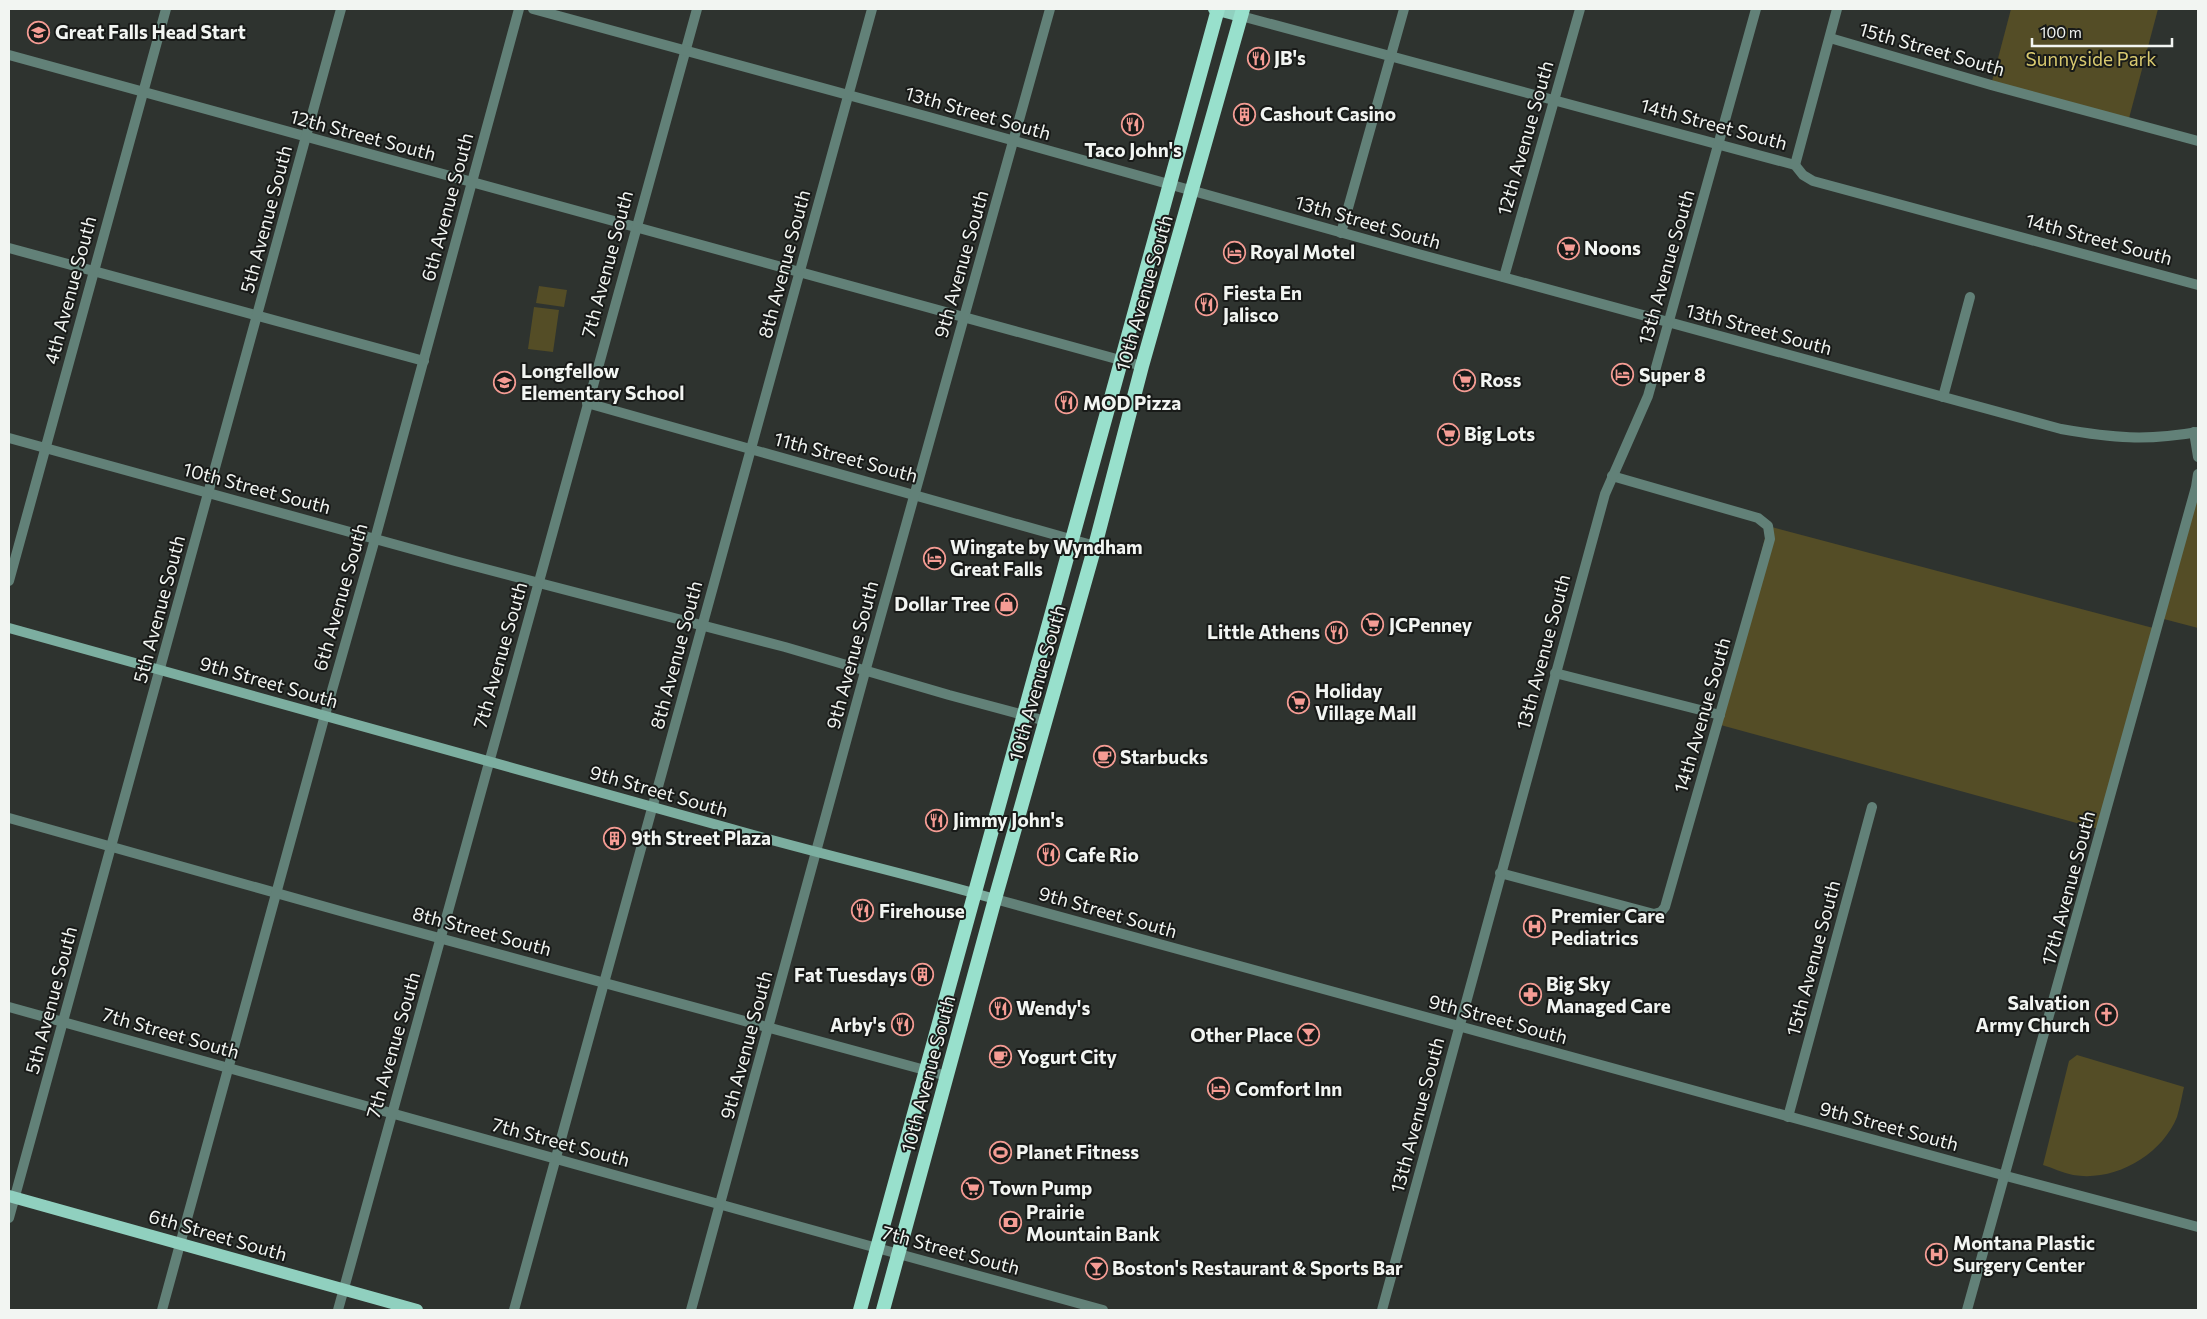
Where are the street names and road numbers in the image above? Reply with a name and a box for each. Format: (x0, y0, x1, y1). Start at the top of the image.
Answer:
street label: 15th Street South (1857, 17, 2008, 80)
street label: 12th Avenue South (1491, 58, 1558, 218)
street label: 13th Street South (903, 81, 1054, 144)
street label: 14th Street South (1638, 93, 1790, 154)
street label: 12th Street South (288, 104, 439, 165)
street label: 6th Avenue South (416, 130, 477, 284)
street label: 5th Avenue South (235, 142, 296, 295)
street label: 8th Avenue South (753, 187, 814, 341)
street label: 9th Avenue South (928, 187, 993, 340)
street label: 13th Avenue South (1632, 187, 1699, 347)
street label: 7th Avenue South (576, 188, 637, 340)
street label: 13th Street South (1293, 190, 1444, 253)
street label: 14th Street South (2023, 208, 2175, 269)
street label: 10th Avenue South (1110, 212, 1177, 374)
street label: 4th Avenue South (39, 213, 100, 366)
street label: 13th Street South (1684, 298, 1835, 359)
street label: 11th Street South (772, 426, 920, 487)
street label: 10th Street South (181, 457, 334, 518)
street label: 6th Avenue South (307, 520, 372, 673)
street label: 5th Avenue South (128, 532, 189, 685)
street label: 13th Avenue South (1511, 572, 1574, 732)
street label: 8th Avenue South (645, 578, 706, 732)
street label: 9th Avenue South (821, 578, 882, 732)
street label: 7th Avenue South (468, 579, 531, 731)
street label: 10th Avenue South (1003, 602, 1070, 764)
street label: 14th Avenue South (1668, 634, 1735, 795)
street label: 9th Street South (197, 651, 341, 712)
street label: 9th Street South (587, 760, 731, 821)
street label: 17th Avenue South (2036, 808, 2099, 968)
street label: 15th Avenue South (1781, 878, 1844, 1038)
street label: 9th Street South (1036, 881, 1180, 942)
street label: 8th Street South (410, 901, 554, 960)
street label: 5th Avenue South (20, 923, 81, 1076)
street label: 9th Avenue South (715, 968, 776, 1122)
street label: 7th Avenue South (361, 969, 424, 1121)
street label: 9th Street South (1426, 989, 1570, 1048)
street label: 10th Avenue South (895, 993, 960, 1155)
street label: 7th Street South (100, 1002, 242, 1063)
street label: 13th Avenue South (1385, 1035, 1448, 1195)
street label: 9th Street South (1817, 1096, 1961, 1155)
street label: 7th Street South (490, 1112, 632, 1171)
street label: 6th Street South (146, 1204, 290, 1265)
street label: 7th Street South (880, 1220, 1022, 1279)

